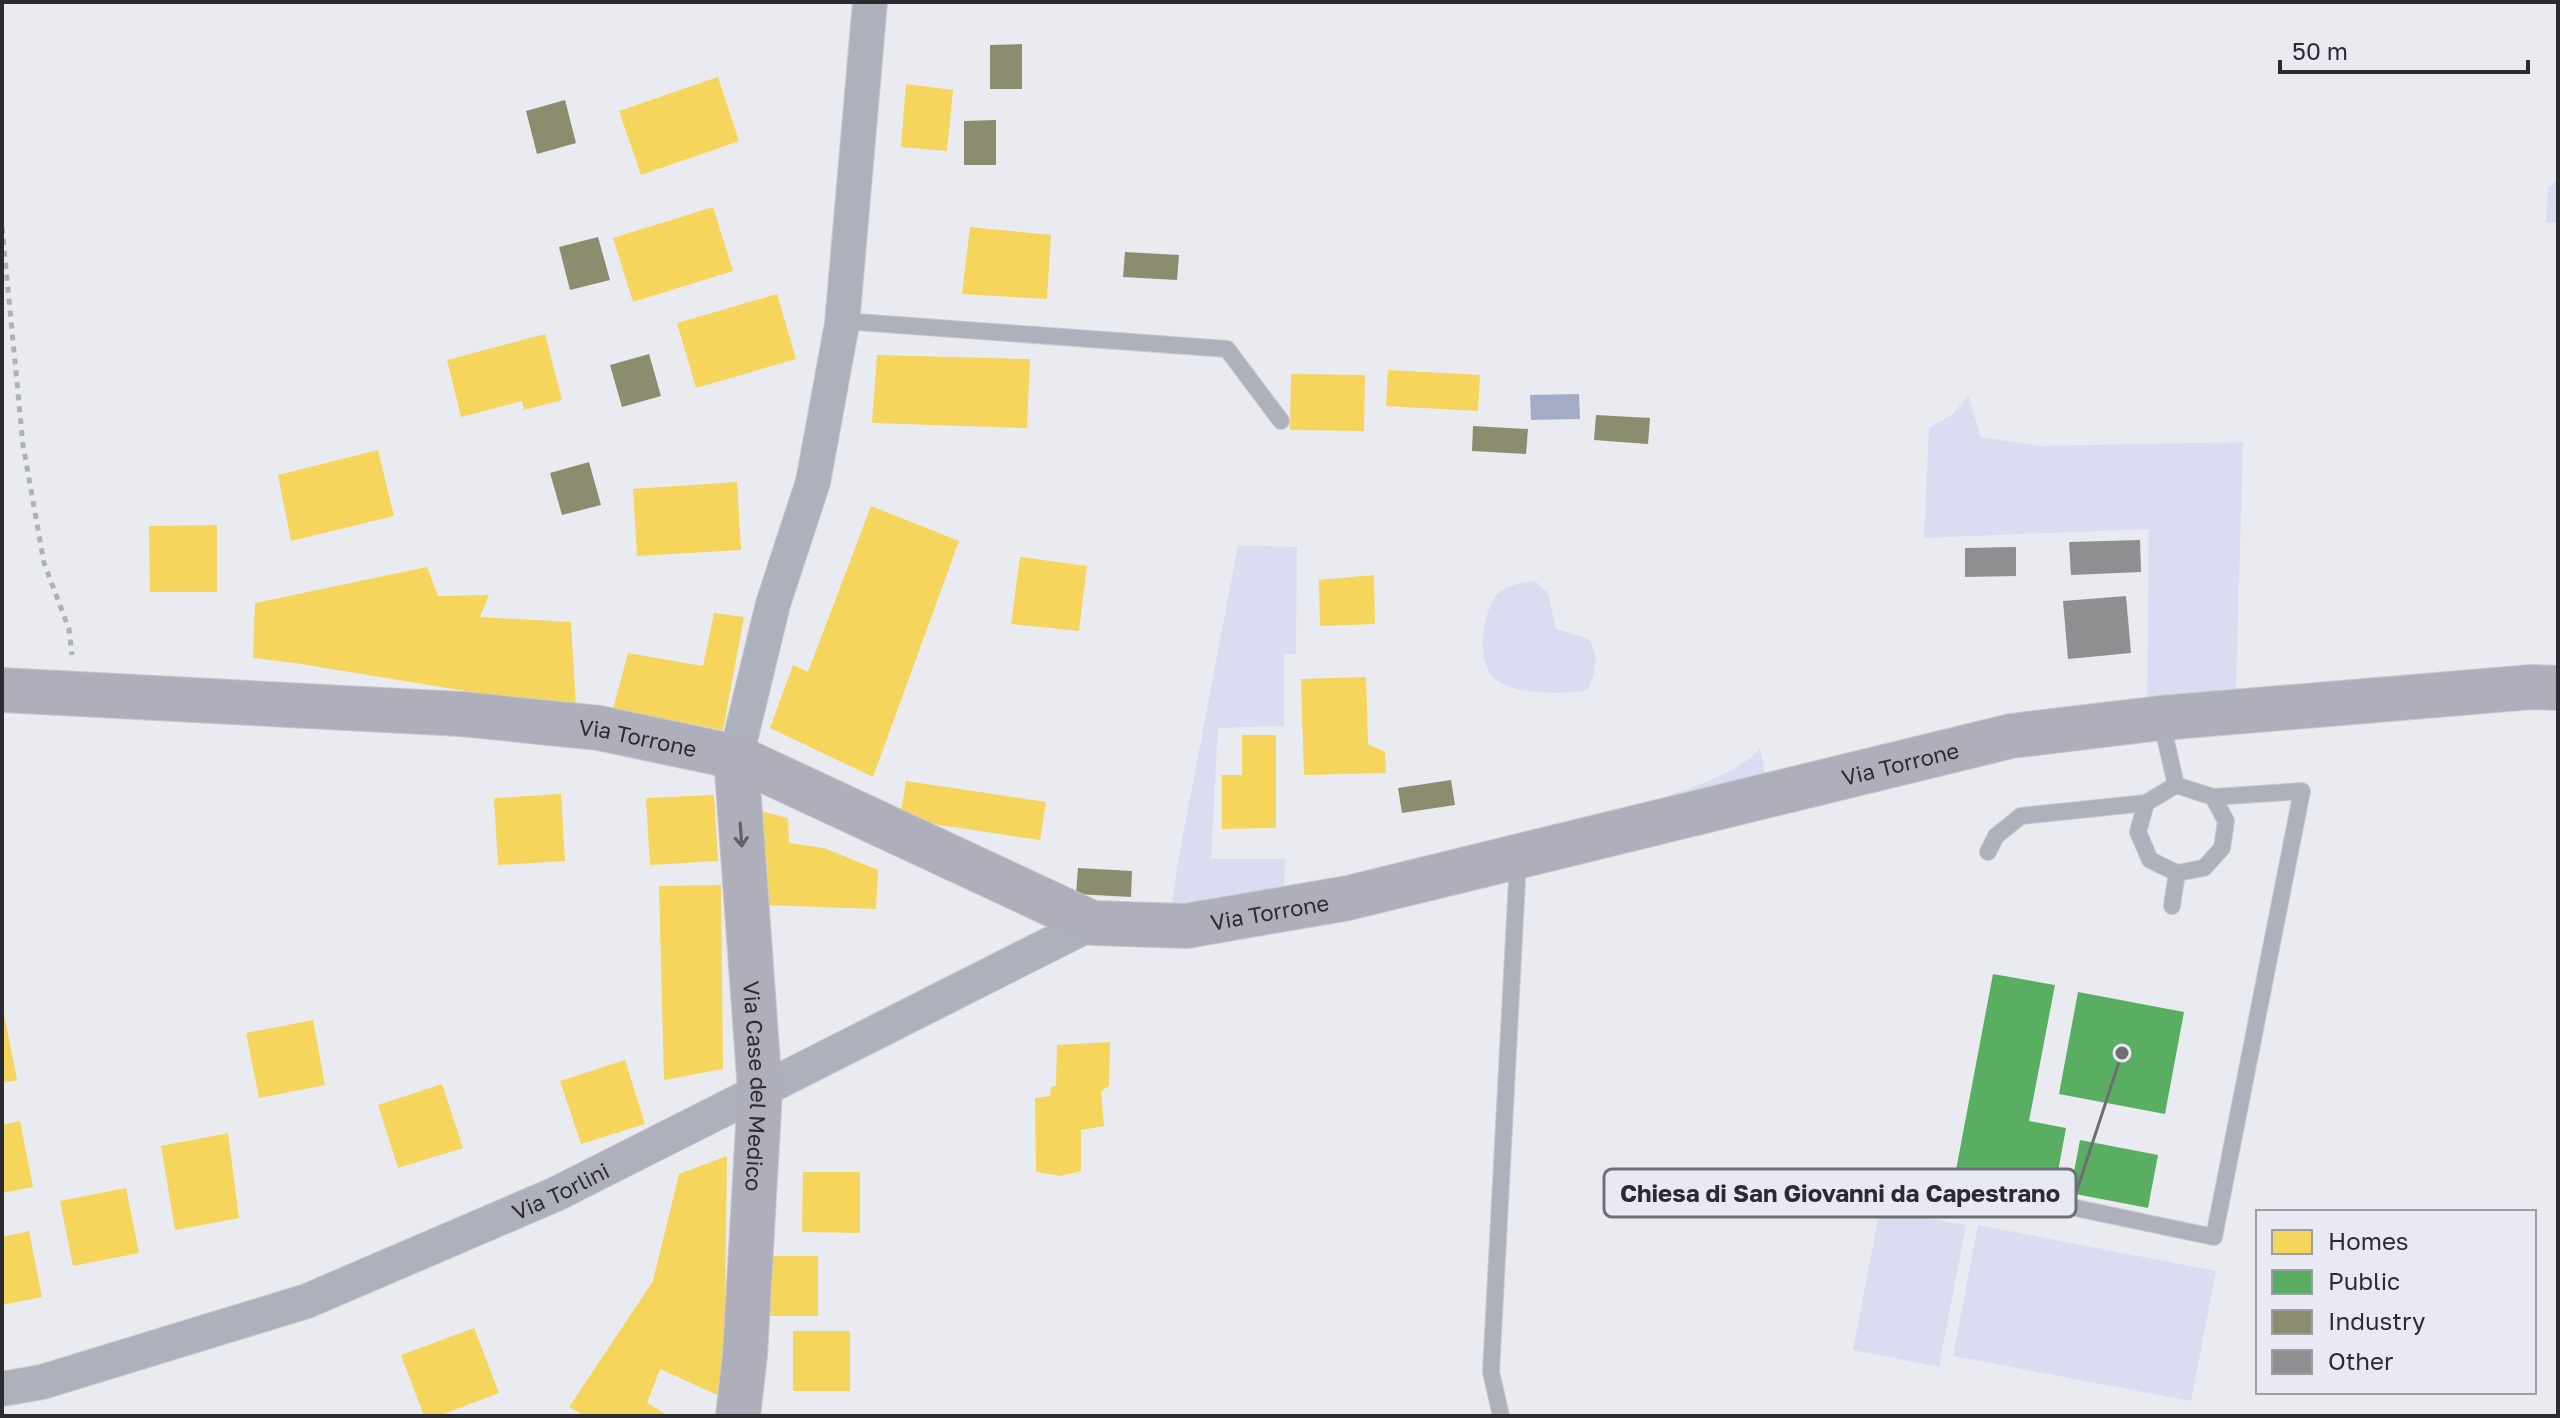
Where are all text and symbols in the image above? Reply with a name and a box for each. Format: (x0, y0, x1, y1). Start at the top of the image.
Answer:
scale bar (2280, 24, 2528, 74)
text: 50 m (2292, 36, 2348, 65)
street label: Via Torrone (577, 713, 699, 762)
street label: Via Torrone (1839, 736, 1962, 790)
one-way arrow (734, 821, 749, 848)
street label: Via Torrone (1208, 888, 1331, 935)
street label: Via Case del Medico (739, 980, 774, 1192)
street label: Via Torlini (508, 1156, 613, 1225)
callout: Chiesa di San Giovanni da Capestrano (1604, 1169, 2076, 1217)
text: Chiesa di San Giovanni da Capestrano (1620, 1178, 2060, 1207)
legend (2256, 1210, 2536, 1394)
text: Homes (2328, 1226, 2409, 1255)
text: Public (2328, 1266, 2400, 1295)
text: Industry (2328, 1306, 2425, 1335)
text: Other (2328, 1346, 2393, 1375)

